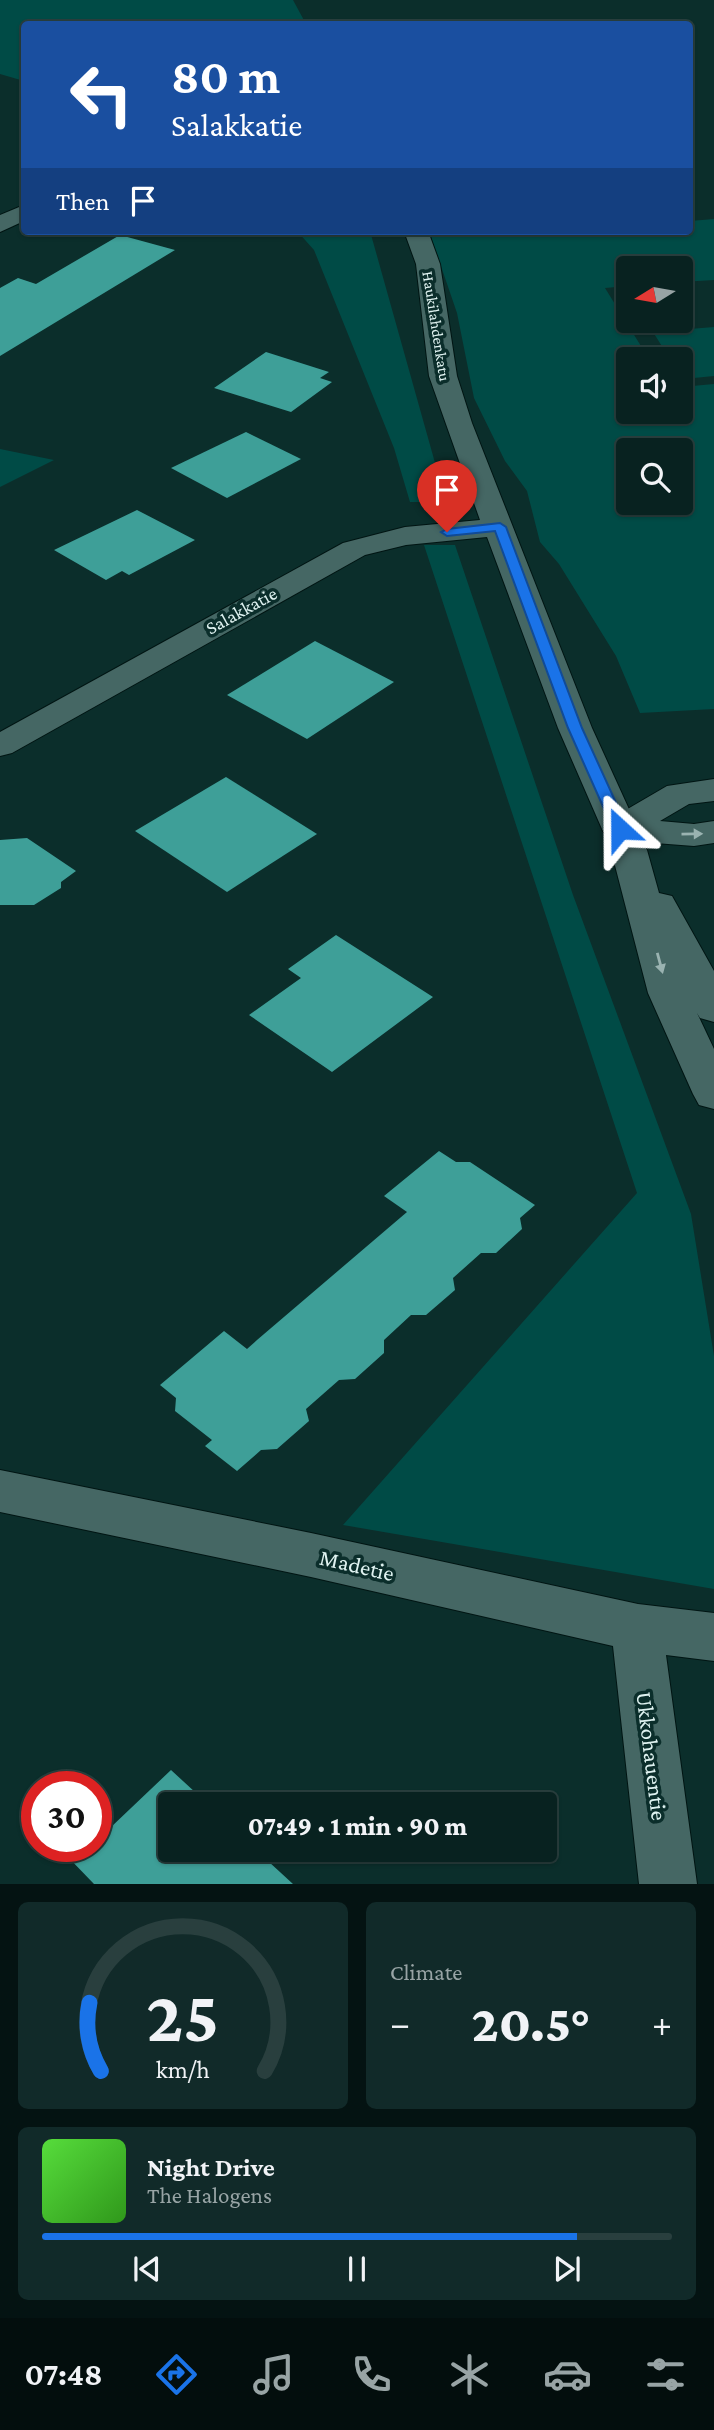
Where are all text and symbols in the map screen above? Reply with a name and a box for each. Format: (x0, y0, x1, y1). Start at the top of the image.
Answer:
icon: left (56, 49, 147, 140)
text: 80 m (171, 49, 280, 104)
text: Salakkatie (171, 107, 302, 143)
icon: arrive (124, 182, 162, 220)
text: Then (56, 187, 110, 216)
north arrow (616, 256, 693, 332)
map controls (616, 256, 693, 515)
street label: Haukilahdenkatu (419, 270, 454, 383)
button: sound (616, 347, 693, 424)
button: search (616, 438, 693, 515)
pin (417, 460, 477, 532)
icon: arrive (428, 471, 466, 509)
street label: Salakkatie (202, 582, 280, 639)
position arrow (583, 792, 657, 866)
one-way arrow (681, 828, 703, 840)
one-way arrow (655, 953, 665, 974)
street label: Madetie (317, 1544, 397, 1586)
street label: Ukkohauentie (631, 1690, 673, 1822)
speed limit sign: 30 (21, 1771, 112, 1862)
text: 07:49 · 1 min · 90 m (248, 1812, 467, 1841)
text: Climate (390, 1959, 462, 1985)
text: 25 (147, 1977, 219, 2058)
text: 20.5° (471, 1994, 591, 2052)
text: − (390, 2002, 410, 2044)
text: + (652, 2002, 672, 2044)
text: km/h (156, 2056, 210, 2083)
text: Night Drive (147, 2153, 275, 2182)
text: The Halogens (147, 2182, 272, 2208)
icon: previous (128, 2250, 166, 2288)
icon: pause (338, 2250, 376, 2288)
icon: next (548, 2250, 586, 2288)
icon: directions (152, 2350, 201, 2399)
icon: music (249, 2350, 298, 2399)
icon: phone (347, 2350, 396, 2399)
icon: climate (445, 2350, 494, 2399)
icon: car (543, 2350, 592, 2399)
icon: filters (641, 2350, 690, 2399)
text: 07:48 (24, 2356, 103, 2392)

